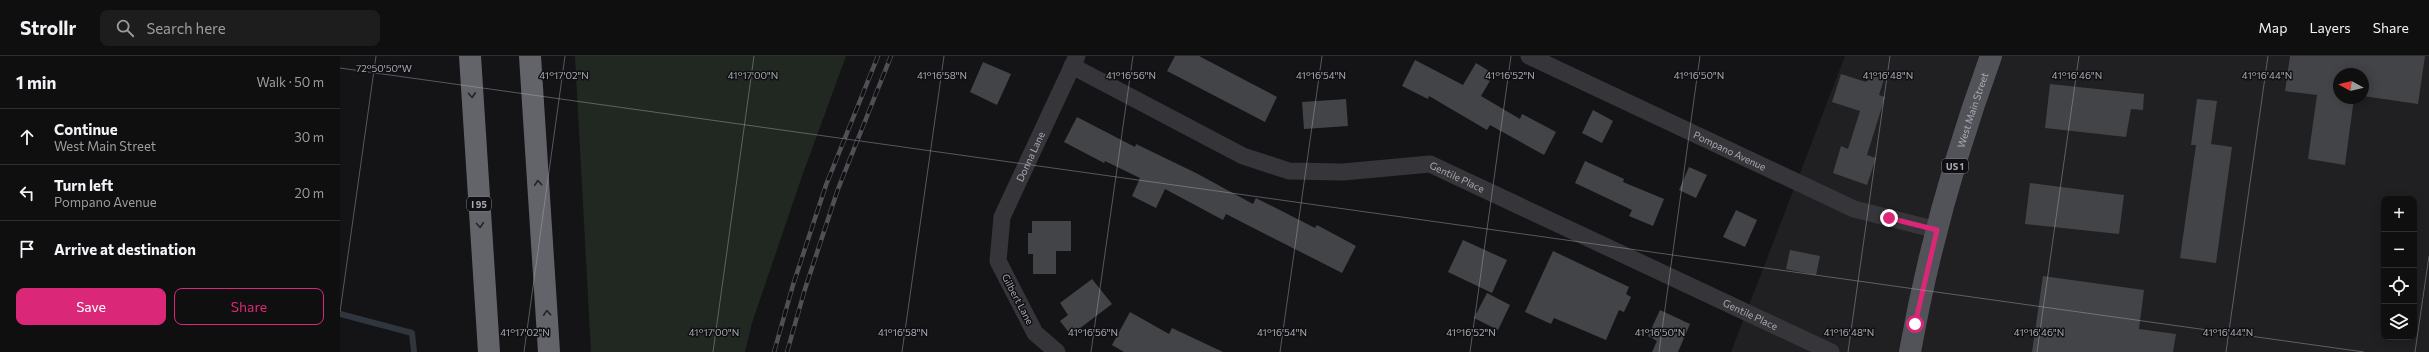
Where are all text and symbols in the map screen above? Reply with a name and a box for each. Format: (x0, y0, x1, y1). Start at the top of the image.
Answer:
search box (100, 10, 380, 46)
text: Strollr (20, 16, 76, 39)
icon: search (114, 17, 136, 39)
text: Search here (146, 19, 226, 37)
text: Map (2259, 19, 2287, 36)
text: Layers (2309, 19, 2351, 36)
text: Share (2373, 19, 2409, 36)
text: 72°50'50"W (356, 62, 412, 74)
north arrow (2333, 68, 2369, 104)
text: 41°17'02"N (539, 69, 589, 81)
text: 41°17'00"N (728, 69, 778, 81)
text: 41°16'58"N (917, 69, 967, 81)
text: 41°16'56"N (1106, 69, 1156, 81)
text: 41°16'54"N (1296, 69, 1346, 81)
text: 41°16'52"N (1485, 69, 1535, 81)
text: 41°16'50"N (1674, 69, 1724, 81)
text: 41°16'48"N (1863, 69, 1913, 81)
text: 41°16'46"N (2052, 69, 2102, 81)
text: 41°16'44"N (2242, 69, 2292, 81)
street label: West Main Street (1954, 71, 1991, 149)
text: 1 min (16, 72, 56, 93)
text: Walk · 50 m (256, 74, 324, 90)
one-way arrow (468, 92, 477, 98)
text: Continue (54, 120, 118, 138)
icon: ahead (16, 126, 38, 148)
street label: Pompano Avenue (1692, 128, 1768, 173)
text: 30 m (294, 129, 324, 145)
street label: Donna Lane (1013, 129, 1047, 183)
text: West Main Street (54, 138, 156, 154)
street label: Gentile Place (1428, 159, 1486, 195)
road number: US 1 (1942, 159, 1968, 173)
text: Turn left (54, 176, 113, 194)
one-way arrow (534, 180, 543, 186)
icon: left (16, 182, 38, 204)
text: 20 m (295, 185, 324, 201)
text: Pompano Avenue (54, 194, 157, 210)
map controls (2381, 196, 2417, 340)
button: + (2381, 196, 2417, 232)
road number: I 95 (467, 197, 491, 211)
route end (1880, 209, 1898, 227)
one-way arrow (476, 222, 485, 228)
button: − (2381, 232, 2417, 268)
icon: arrive (16, 238, 38, 260)
text: Arrive at destination (54, 240, 196, 258)
button: locate (2381, 268, 2417, 304)
street label: Gilbert Lane (1000, 272, 1036, 326)
button: Save (16, 288, 166, 325)
button: Share (174, 288, 324, 325)
street label: Gentile Place (1721, 296, 1780, 332)
button: layers (2381, 304, 2417, 340)
one-way arrow (542, 310, 551, 316)
route start (1906, 315, 1924, 333)
text: 41°17'02"N (500, 326, 550, 338)
text: 41°17'00"N (689, 326, 739, 338)
text: 41°16'58"N (878, 326, 928, 338)
text: 41°16'56"N (1068, 326, 1118, 338)
text: 41°16'54"N (1257, 326, 1307, 338)
text: 41°16'52"N (1446, 326, 1496, 338)
text: 41°16'50"N (1635, 326, 1685, 338)
text: 41°16'48"N (1824, 326, 1874, 338)
text: 41°16'46"N (2014, 326, 2064, 338)
text: 41°16'44"N (2203, 326, 2253, 338)

